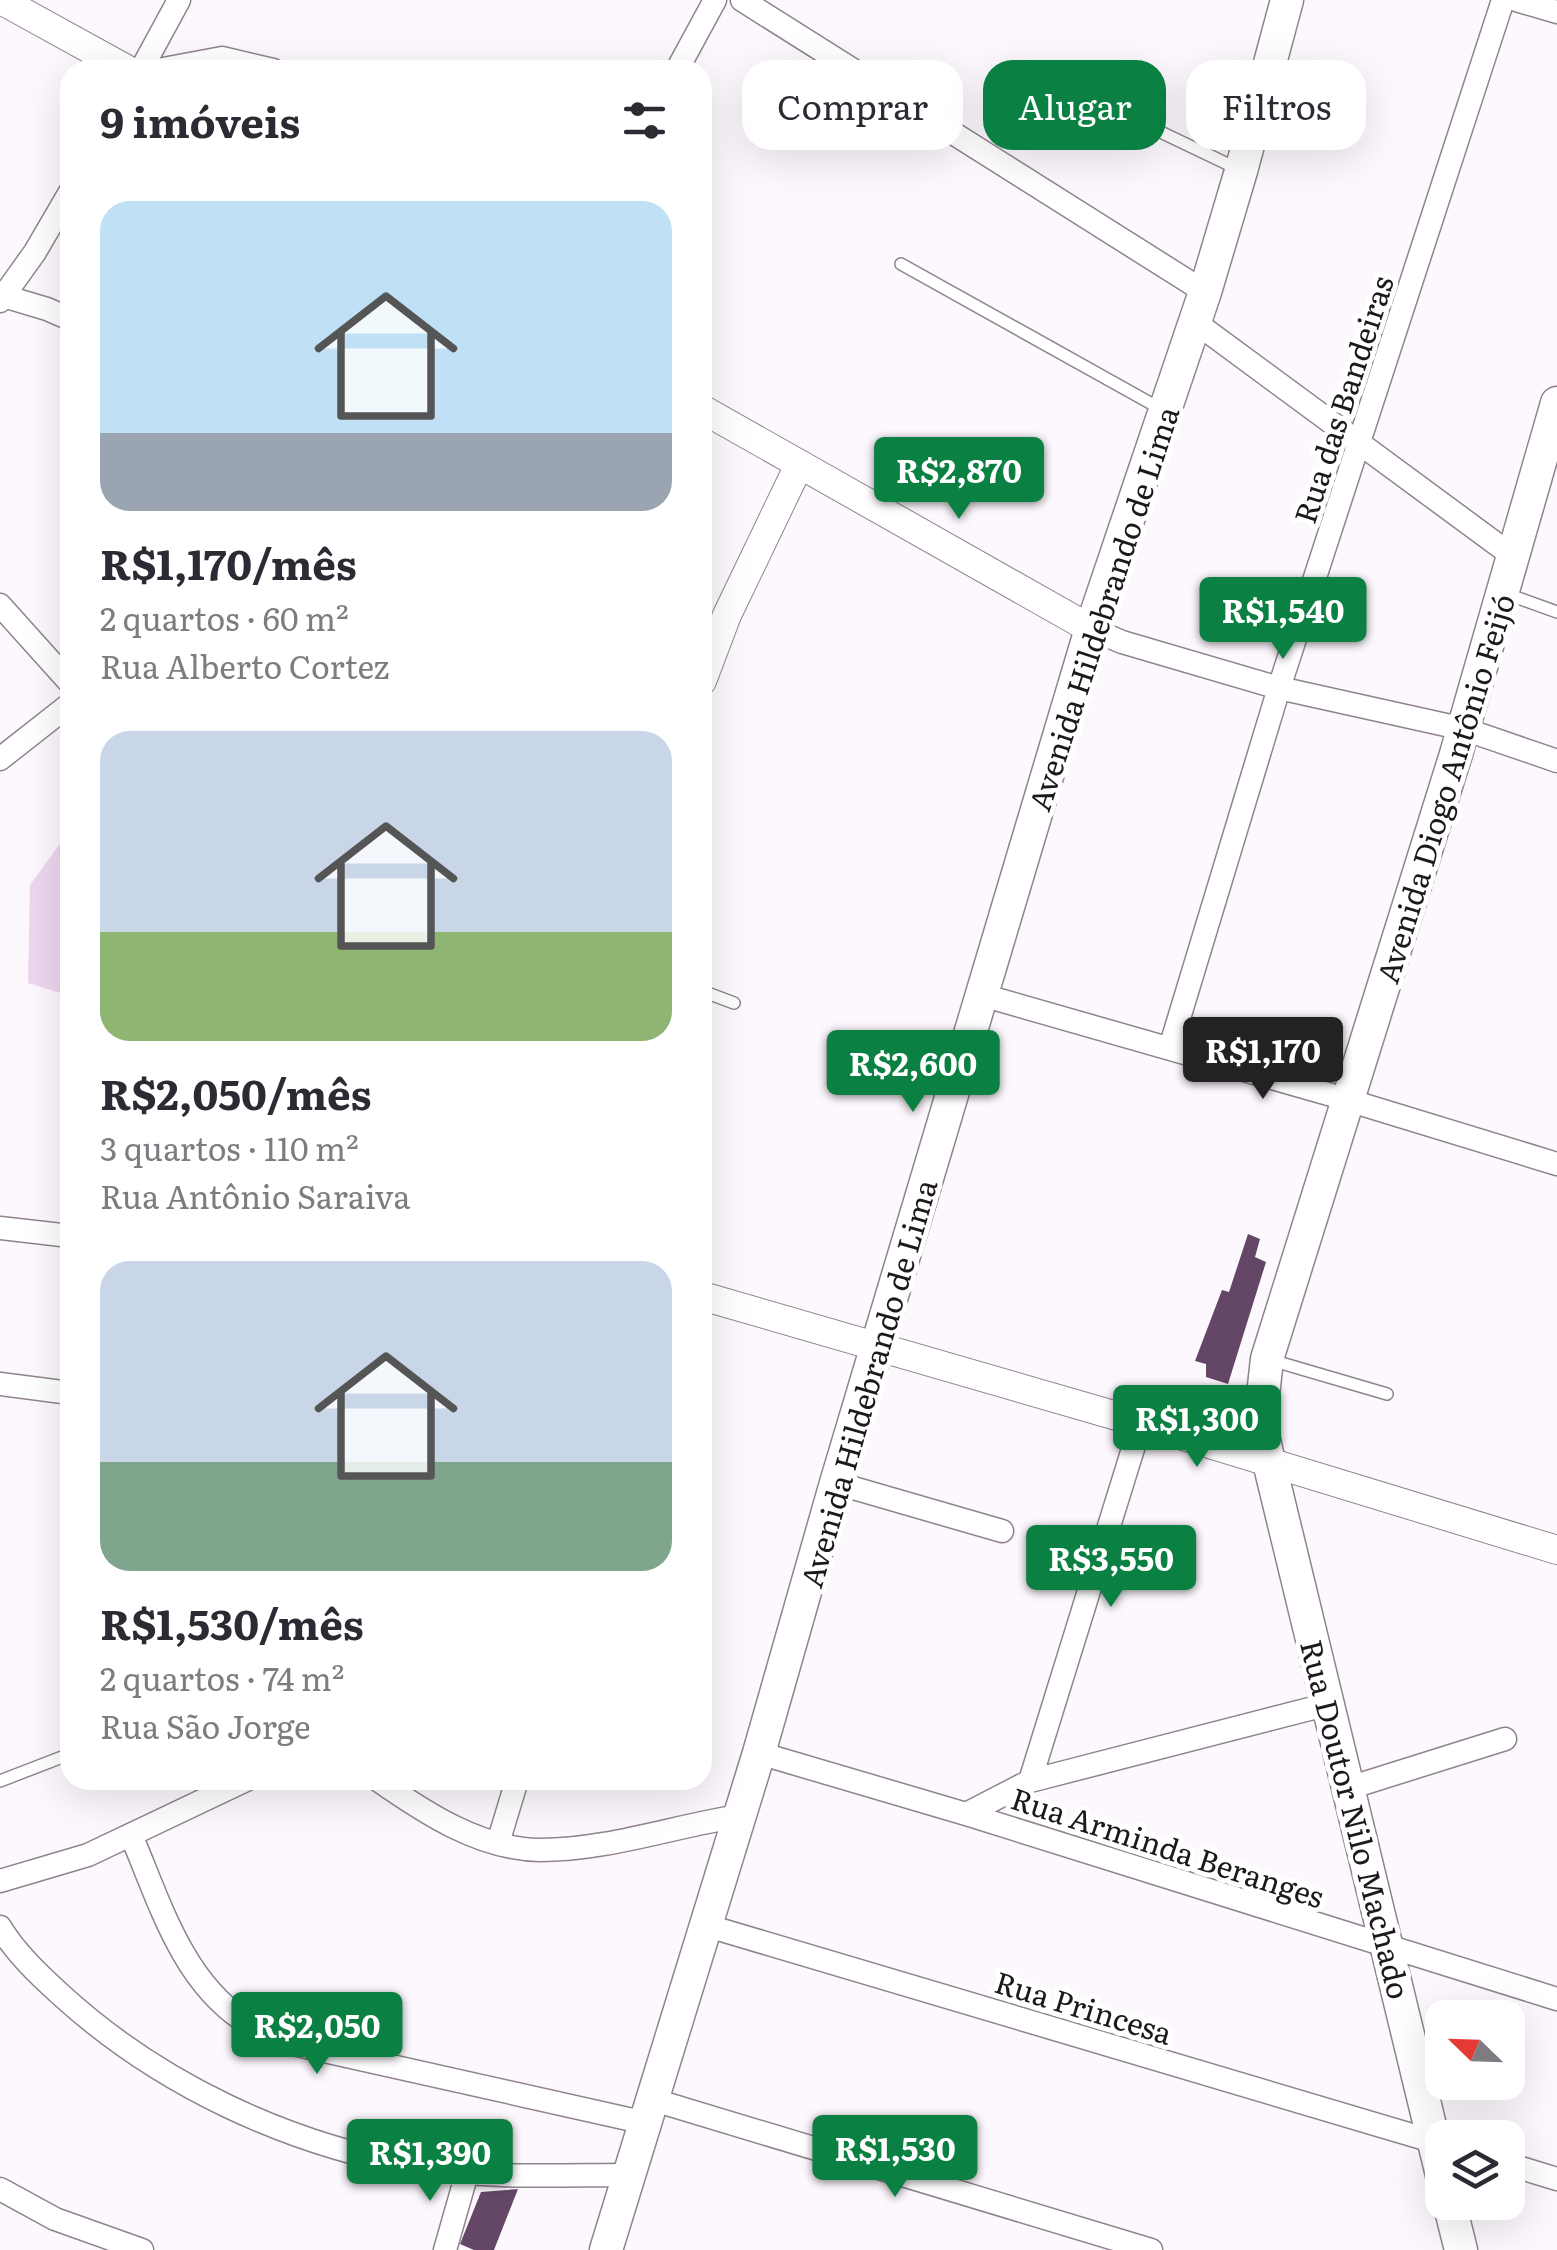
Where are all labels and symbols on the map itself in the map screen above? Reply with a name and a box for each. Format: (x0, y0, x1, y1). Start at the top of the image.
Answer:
street label: Rua das Bandeiras (1281, 270, 1403, 528)
street label: Avenida Hildebrando de Lima (1016, 399, 1189, 816)
pin: R$2,870 (867, 437, 1051, 522)
pin: R$1,540 (1191, 577, 1375, 662)
street label: Avenida Diogo Antônio Feijó (1364, 588, 1524, 988)
pin: R$1,170 (1171, 1017, 1355, 1102)
pin: R$2,600 (821, 1030, 1005, 1115)
street label: Avenida Hildebrando de Lima (788, 1173, 947, 1592)
pin: R$1,300 (1105, 1385, 1289, 1470)
pin: R$3,550 (1019, 1525, 1203, 1610)
street label: Rua Doutor Nilo Machado (1291, 1635, 1423, 2003)
street label: Rua Arminda Beranges (1006, 1775, 1330, 1917)
street label: Rua Princesa (990, 1958, 1179, 2054)
pin: R$2,050 (225, 1992, 409, 2077)
north arrow (1425, 2000, 1525, 2100)
pin: R$1,530 (803, 2115, 987, 2200)
pin: R$1,390 (338, 2119, 522, 2204)

